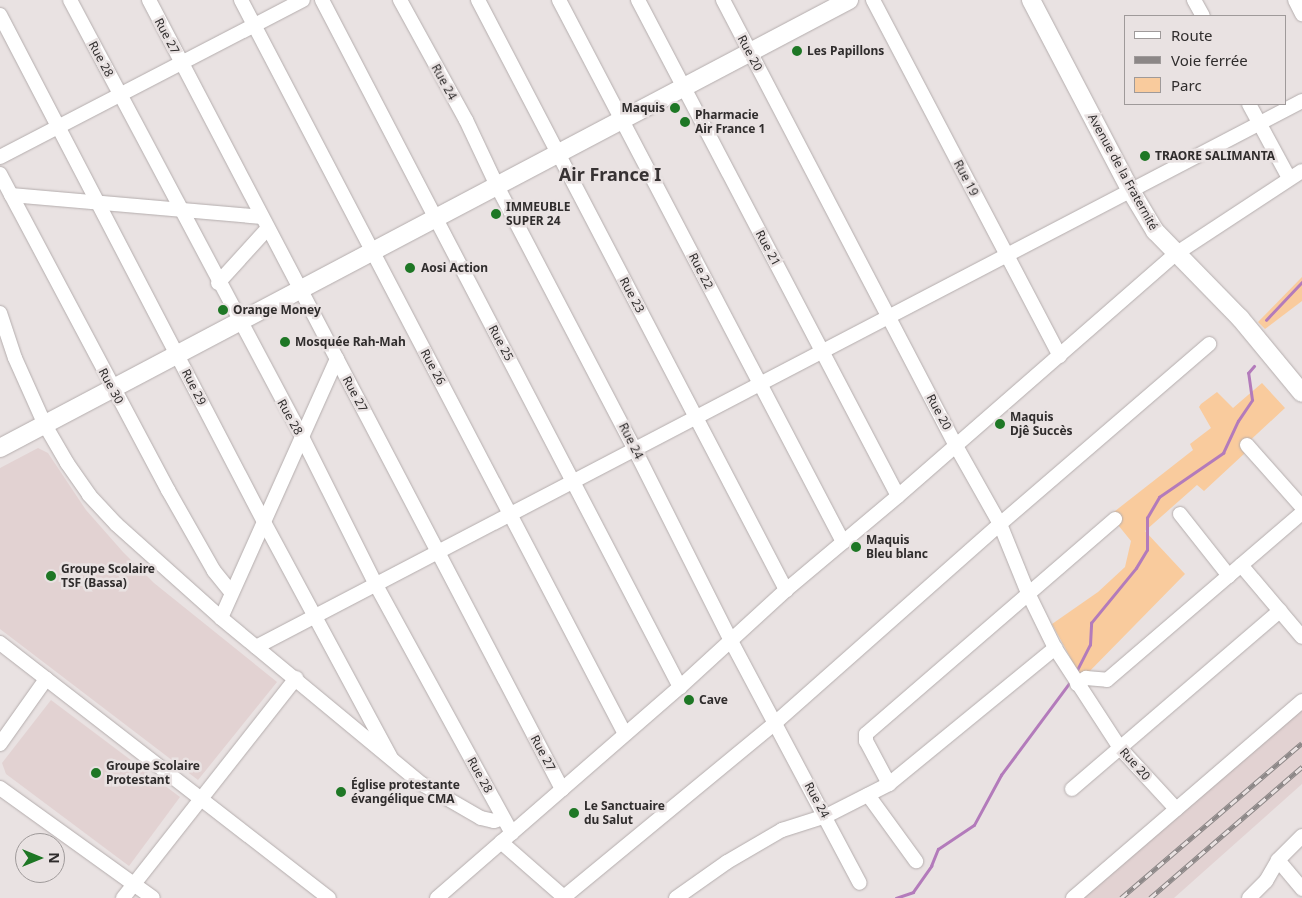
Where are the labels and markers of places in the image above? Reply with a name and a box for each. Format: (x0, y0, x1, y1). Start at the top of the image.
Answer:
place label: Les Papillons (807, 44, 884, 58)
marker: Les Papillons (791, 45, 803, 57)
place label: Maquis (622, 101, 665, 115)
marker: Maquis (669, 102, 681, 114)
place label: Pharmacie Air France 1 (695, 108, 765, 136)
marker: Pharmacie Air France 1 (679, 116, 691, 128)
place label: TRAORE SALIMANTA (1155, 149, 1275, 163)
marker: TRAORE SALIMANTA (1139, 150, 1151, 162)
place label: IMMEUBLE SUPER 24 (506, 200, 570, 228)
marker: IMMEUBLE SUPER 24 (490, 208, 502, 220)
marker: Aosi Action (403, 261, 417, 275)
place label: Aosi Action (421, 261, 488, 275)
place label: Orange Money (233, 303, 321, 317)
marker: Orange Money (217, 304, 229, 316)
place label: Mosquée Rah-Mah (295, 335, 406, 349)
marker: Mosquée Rah-Mah (279, 336, 291, 348)
place label: Maquis Djê Succès (1010, 410, 1073, 438)
marker: Maquis Djê Succès (994, 418, 1006, 430)
place label: Maquis Bleu blanc (866, 533, 928, 561)
marker: Maquis Bleu blanc (850, 541, 862, 553)
place label: Groupe Scolaire TSF (Bassa) (61, 562, 155, 590)
marker: Groupe Scolaire TSF (Bassa) (45, 570, 57, 582)
place label: Cave (699, 693, 728, 707)
marker: Cave (683, 694, 695, 706)
place label: Groupe Scolaire Protestant (106, 759, 200, 787)
marker: Groupe Scolaire Protestant (90, 767, 102, 779)
place label: Église protestante évangélique CMA (351, 778, 460, 806)
marker: Église protestante évangélique CMA (335, 786, 347, 798)
place label: Le Sanctuaire du Salut (584, 799, 665, 827)
marker: Le Sanctuaire du Salut (568, 807, 580, 819)

